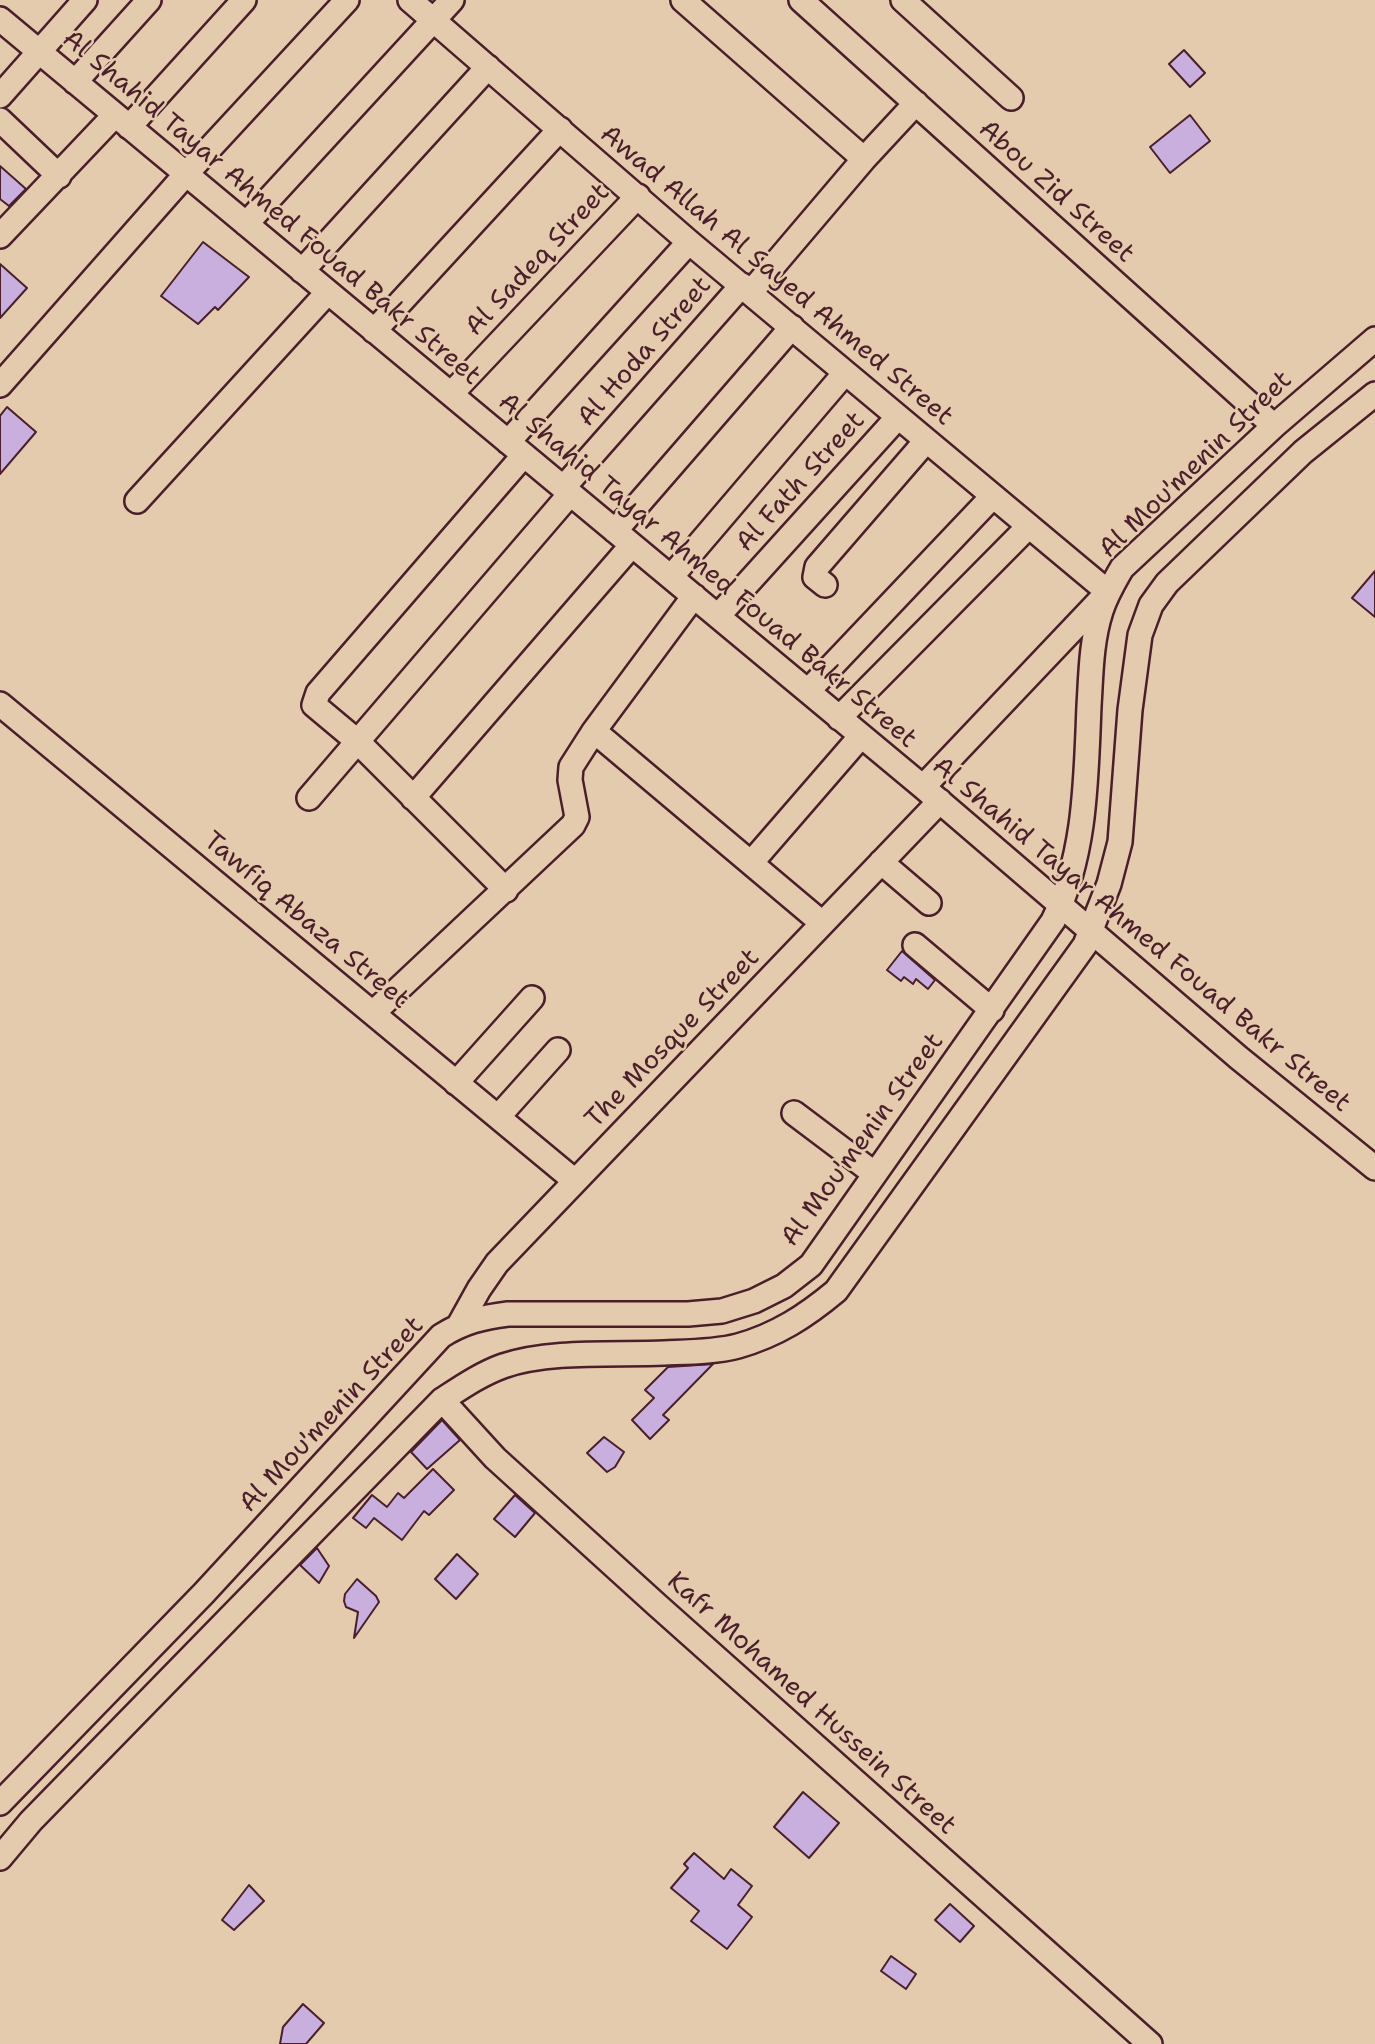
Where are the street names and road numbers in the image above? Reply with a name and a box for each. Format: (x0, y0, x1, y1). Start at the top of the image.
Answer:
street label: Al Shahid Tayar Ahmed Fouad Bakr Street (56, 24, 486, 392)
street label: Abou Zid Street (972, 114, 1140, 270)
street label: Awad Allah Al Sayed Ahmed Street (593, 119, 959, 433)
street label: Al Sadeq Street (459, 177, 617, 343)
street label: Al Hoda Street (572, 271, 718, 433)
street label: Al Mou'menin Street (1093, 365, 1299, 565)
street label: Al Shahid Tayar Ahmed Fouad Bakr Street (492, 387, 922, 755)
street label: Al Fath Street (730, 406, 872, 558)
street label: Al Shahid Tayar Ahmed Fouad Bakr Street (926, 751, 1356, 1119)
street label: Tawfiq Abaza Street (197, 826, 415, 1016)
street label: The Mosque Street (579, 943, 767, 1135)
street label: Al Mou'menin Street (775, 1027, 951, 1253)
street label: Al Mou'menin Street (233, 1311, 431, 1519)
street label: Kafr Mohamed Hussein Street (660, 1566, 962, 1842)

